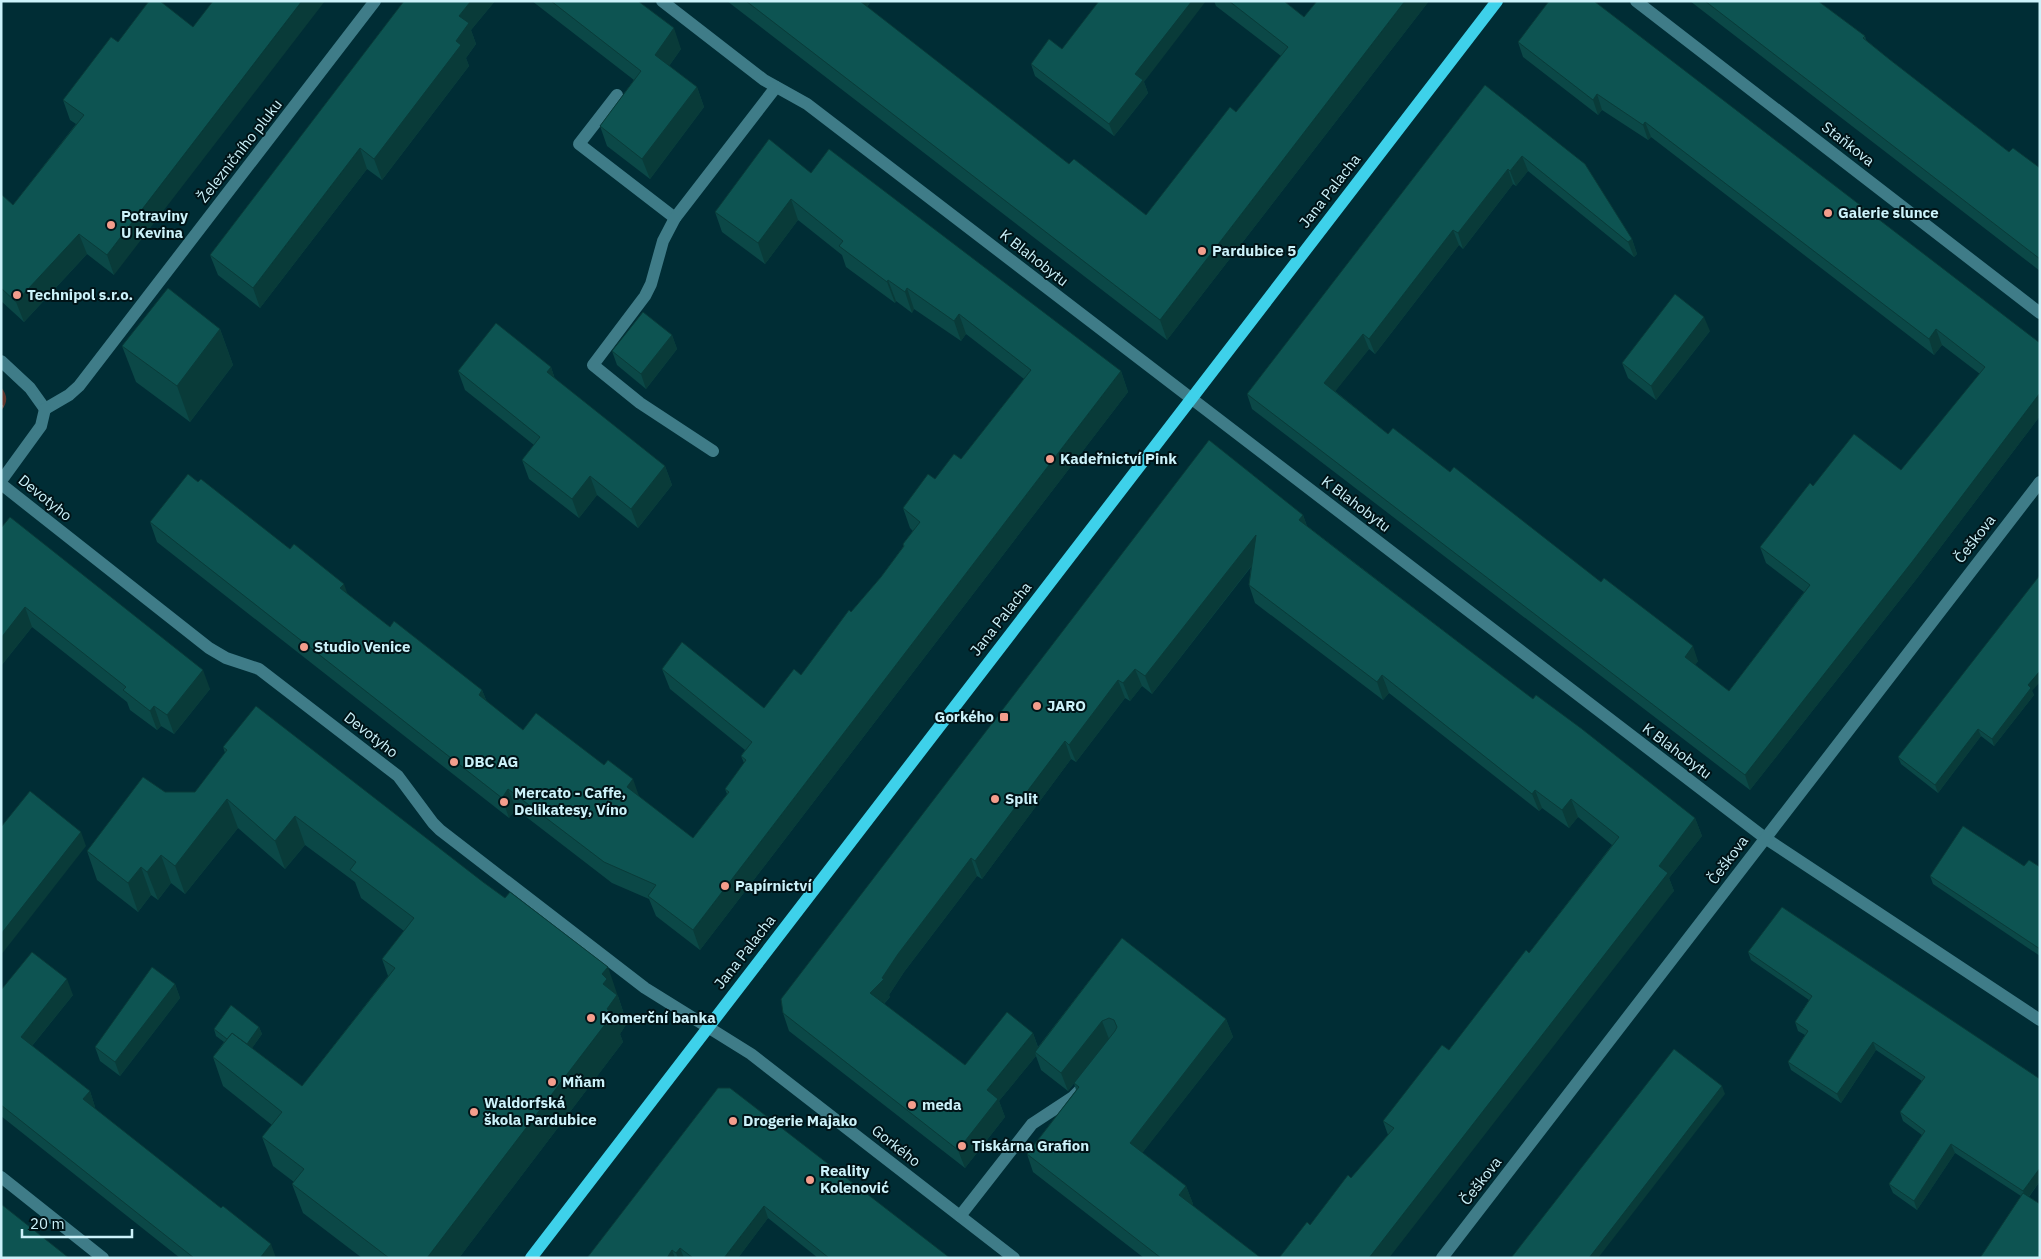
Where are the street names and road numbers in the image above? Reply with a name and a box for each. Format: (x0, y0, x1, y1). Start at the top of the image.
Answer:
street label: Železničního pluku (193, 95, 286, 206)
street label: Staňkova (1818, 117, 1878, 170)
street label: Jana Palacha (1295, 150, 1364, 232)
street label: K Blahobytu (996, 225, 1072, 290)
street label: Devotyho (15, 470, 76, 525)
street label: K Blahobytu (1318, 471, 1395, 536)
street label: Češkova (1950, 511, 1999, 567)
street label: Jana Palacha (966, 578, 1035, 660)
street label: Devotyho (340, 708, 402, 762)
street label: K Blahobytu (1639, 718, 1716, 783)
street label: Češkova (1703, 832, 1752, 888)
street label: Jana Palacha (710, 911, 779, 993)
street label: Gorkého (868, 1121, 925, 1171)
street label: Češkova (1456, 1153, 1505, 1209)

